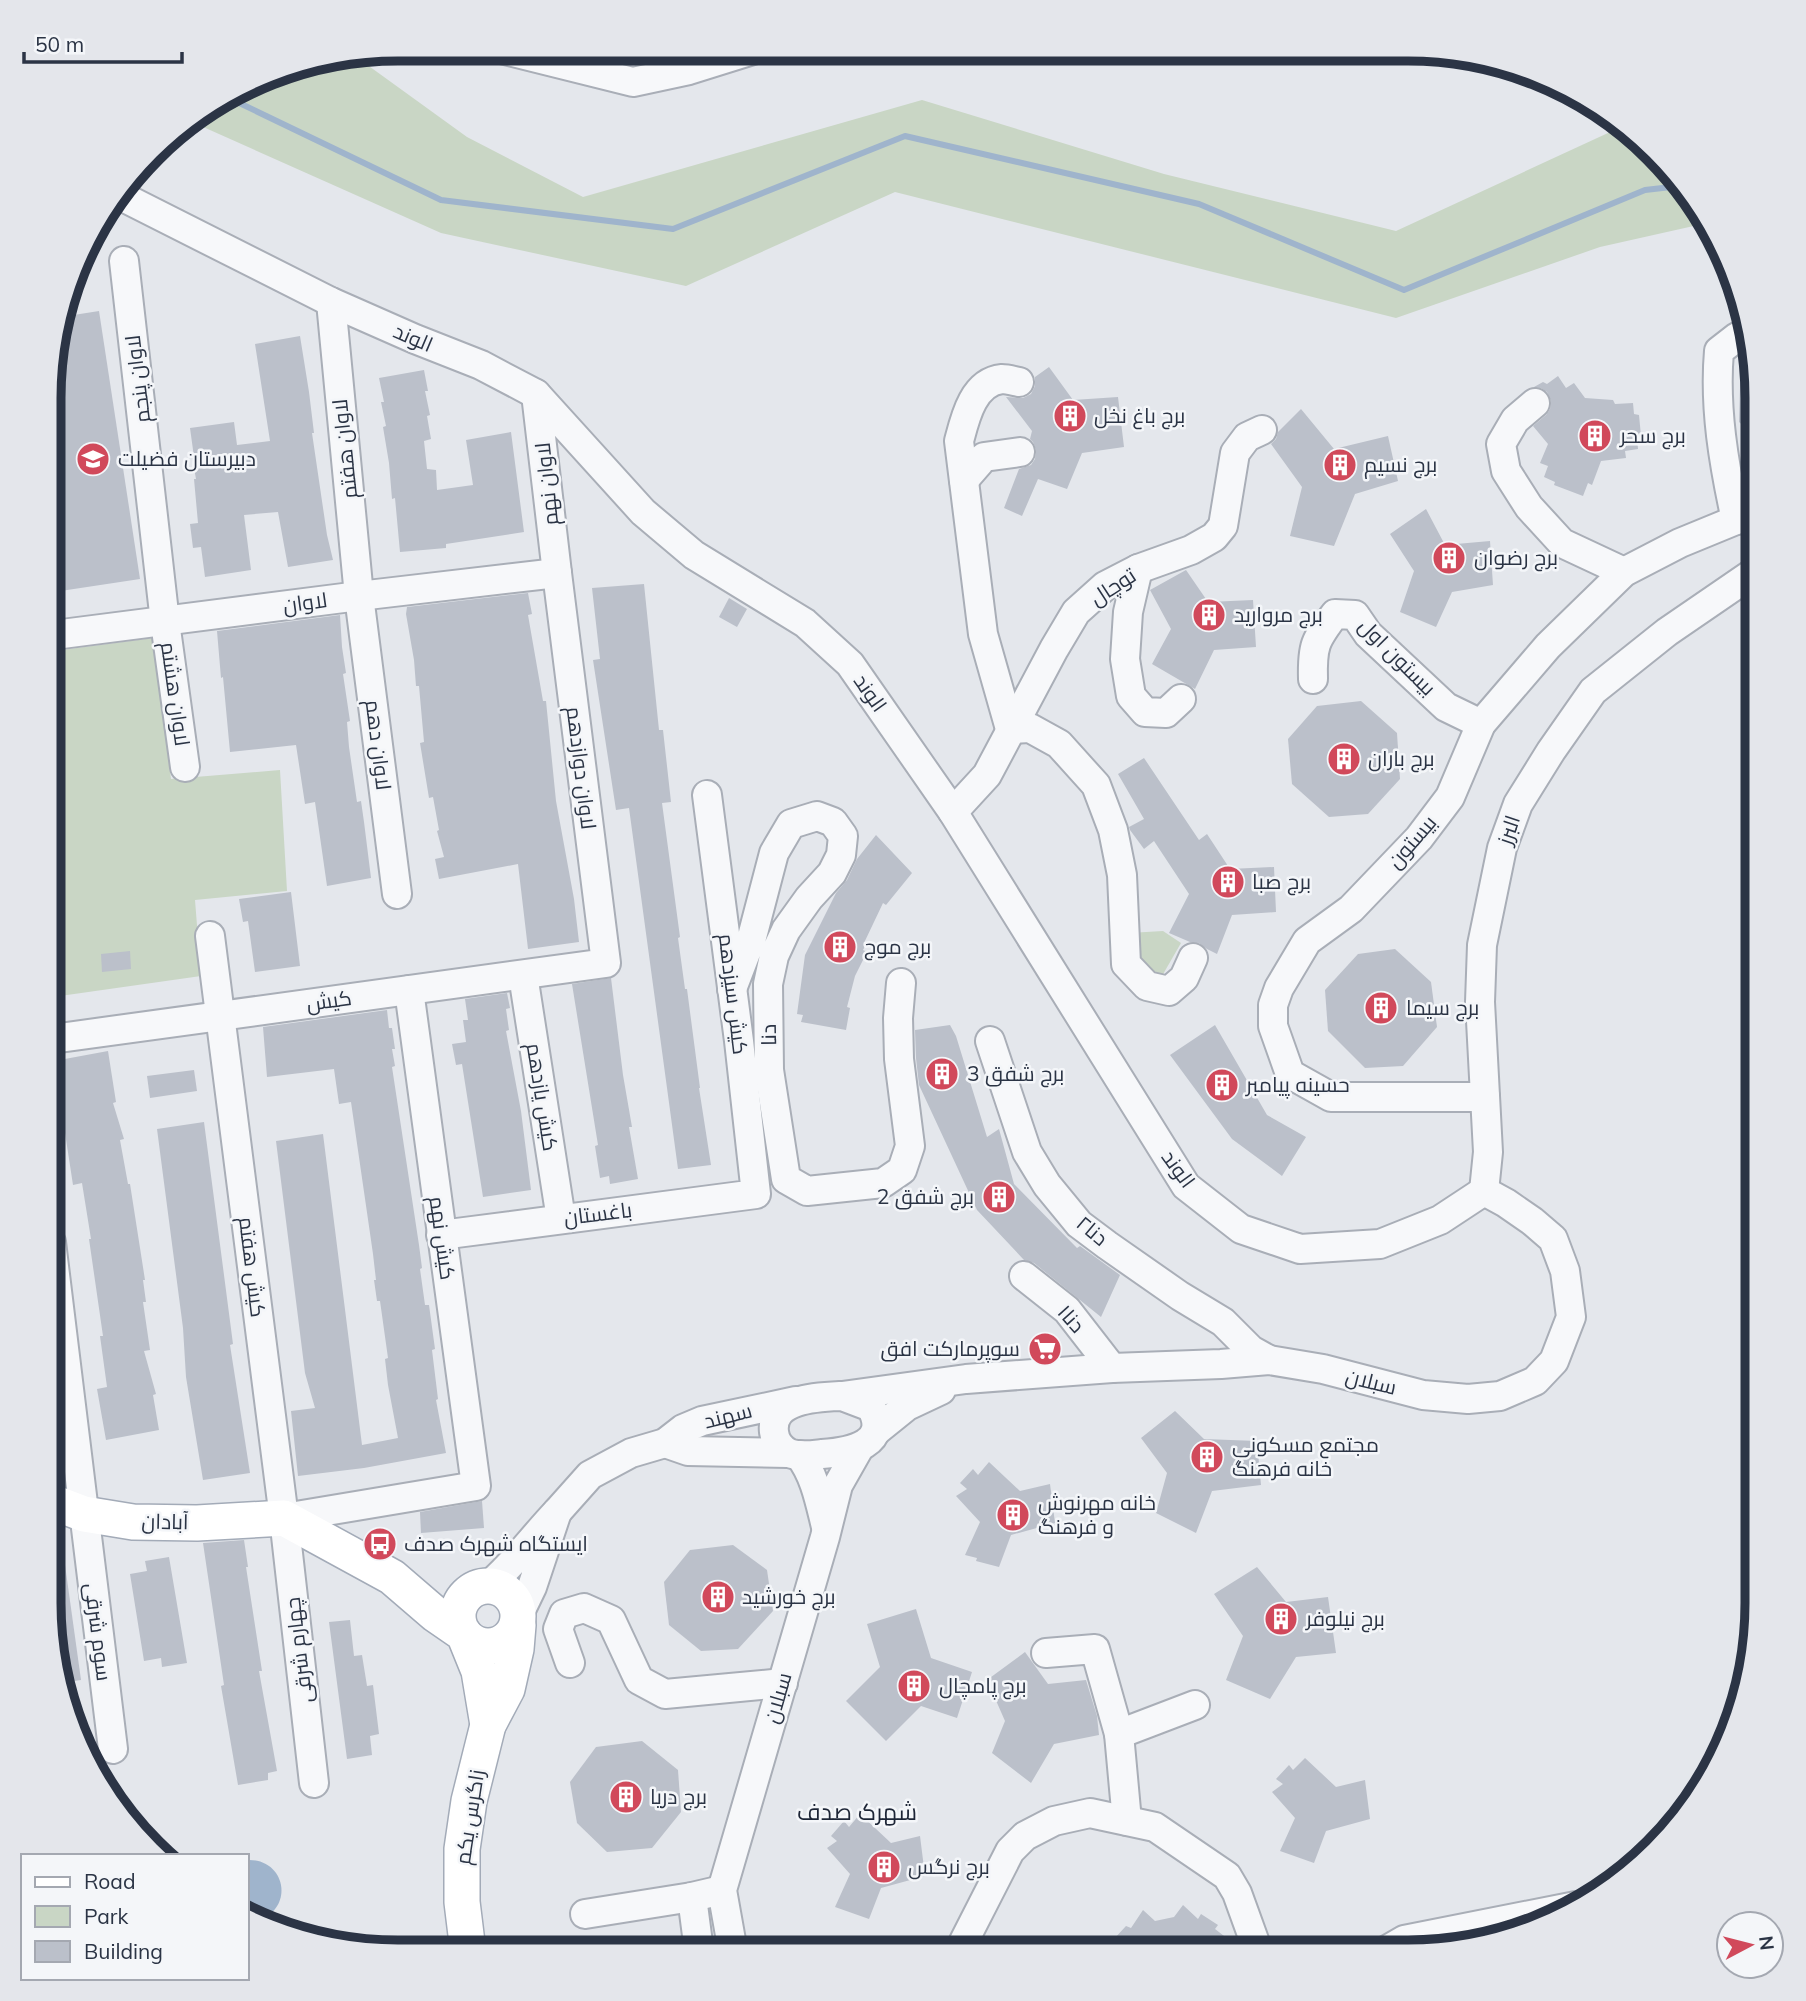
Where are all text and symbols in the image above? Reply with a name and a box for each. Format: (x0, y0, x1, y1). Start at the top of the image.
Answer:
scale bar (24, 21, 182, 65)
text: 50 m (35, 31, 84, 57)
street label: الوند (390, 317, 437, 357)
street label: لاوان پنجم (119, 333, 157, 425)
building icon: برج باغ نخل (1051, 397, 1089, 435)
street label: لاوان هفتم (326, 398, 364, 500)
place label: برج باغ نخل (1094, 402, 1185, 430)
building icon: برج سحر (1576, 417, 1614, 455)
place label: برج سحر (1619, 422, 1686, 450)
school or university icon: دبیرستان فضیلت (74, 440, 112, 478)
street label: لاوان نهم (529, 441, 565, 527)
place label: دبیرستان فضیلت (118, 445, 256, 472)
building icon: برج نسیم (1321, 446, 1359, 484)
place label: برج نسیم (1364, 451, 1437, 479)
building icon: برج رضوان (1430, 539, 1468, 577)
place label: برج رضوان (1474, 544, 1558, 572)
street label: توچال (1085, 562, 1142, 612)
street label: لاوان (281, 586, 329, 619)
building icon: برج مروارید (1190, 596, 1228, 634)
place label: برج مروارید (1234, 601, 1323, 629)
street label: بیستون اول (1353, 612, 1442, 701)
street label: لاوان هشتم (154, 640, 196, 748)
street label: الوند (849, 668, 893, 716)
street label: لاوان دهم (359, 698, 397, 792)
street label: لاوان دوازدهم (560, 705, 602, 831)
building icon: برج باران (1325, 740, 1363, 778)
place label: برج باران (1368, 745, 1435, 773)
street label: بیستون (1381, 809, 1442, 874)
street label: البرز (1491, 812, 1525, 849)
building icon: برج صبا (1209, 863, 1247, 901)
place label: برج صبا (1252, 868, 1311, 896)
building icon: برج موج (821, 928, 859, 966)
street label: کیش سیزدهم (712, 932, 754, 1056)
place label: برج موج (864, 933, 931, 961)
street label: کیش (305, 984, 353, 1017)
building icon: برج سیما (1362, 989, 1400, 1027)
place label: برج سیما (1406, 994, 1479, 1022)
street label: دنا (755, 1024, 781, 1046)
street label: کیش یازدهم (520, 1041, 564, 1153)
building icon: برج شفق 3 (923, 1055, 961, 1093)
place label: برج شفق 3 (967, 1060, 1064, 1088)
building icon: حسینه پیامبر (1203, 1066, 1241, 1104)
place label: حسینه پیامبر (1245, 1071, 1350, 1099)
street label: الوند (1156, 1144, 1201, 1192)
building icon: برج شفق 2 (980, 1178, 1018, 1216)
place label: برج شفق 2 (877, 1183, 974, 1211)
street label: کیش نهم (422, 1194, 462, 1282)
street label: باغستان (562, 1196, 634, 1231)
street label: دنا۲ (1072, 1210, 1114, 1251)
street label: کیش هفتم (232, 1215, 272, 1319)
street label: دنا۱ (1053, 1299, 1091, 1338)
supermarket icon: سوپرمارکت افق (1026, 1330, 1064, 1368)
place label: سوپرمارکت افق (880, 1335, 1020, 1363)
street label: سبلان (1343, 1362, 1399, 1401)
street label: سهند (701, 1397, 755, 1434)
place label: مجتمع مسکونی خانه فرهنگ (1232, 1431, 1379, 1481)
building icon: مجتمع مسکونی خانه فرهنگ (1188, 1438, 1226, 1476)
place label: خانه مهرنوش و فرهنگ (1038, 1489, 1156, 1539)
building icon: خانه مهرنوش و فرهنگ (994, 1496, 1032, 1534)
street label: آبادان (141, 1508, 189, 1535)
bus stop icon: ایستگاه شهرک صدف (361, 1525, 399, 1563)
place label: ایستگاه شهرک صدف (404, 1530, 588, 1557)
building icon: برج خورشید (699, 1578, 737, 1616)
street label: سوم شرقی (78, 1581, 118, 1683)
place label: برج خورشید (742, 1583, 836, 1611)
street label: چهارم شرقی (279, 1596, 319, 1704)
building icon: برج نیلوفر (1262, 1600, 1300, 1638)
place label: برج نیلوفر (1305, 1605, 1385, 1633)
building icon: برج پامچال (895, 1667, 933, 1705)
street label: سبلان (757, 1669, 798, 1726)
place label: برج پامچال (939, 1672, 1027, 1700)
street label: زاگرس یکم (449, 1767, 491, 1867)
building icon: برج دریا (607, 1778, 645, 1816)
place label: برج دریا (650, 1783, 707, 1811)
district label: شهرک صدف (797, 1797, 917, 1826)
building icon: برج نرگس (865, 1848, 903, 1886)
place label: برج نرگس (908, 1853, 990, 1881)
legend (21, 1854, 248, 1980)
text: Road (84, 1868, 135, 1894)
text: Park (84, 1903, 128, 1929)
north arrow (1715, 1910, 1785, 1980)
text: N (1754, 1934, 1780, 1952)
text: Building (84, 1938, 163, 1964)

